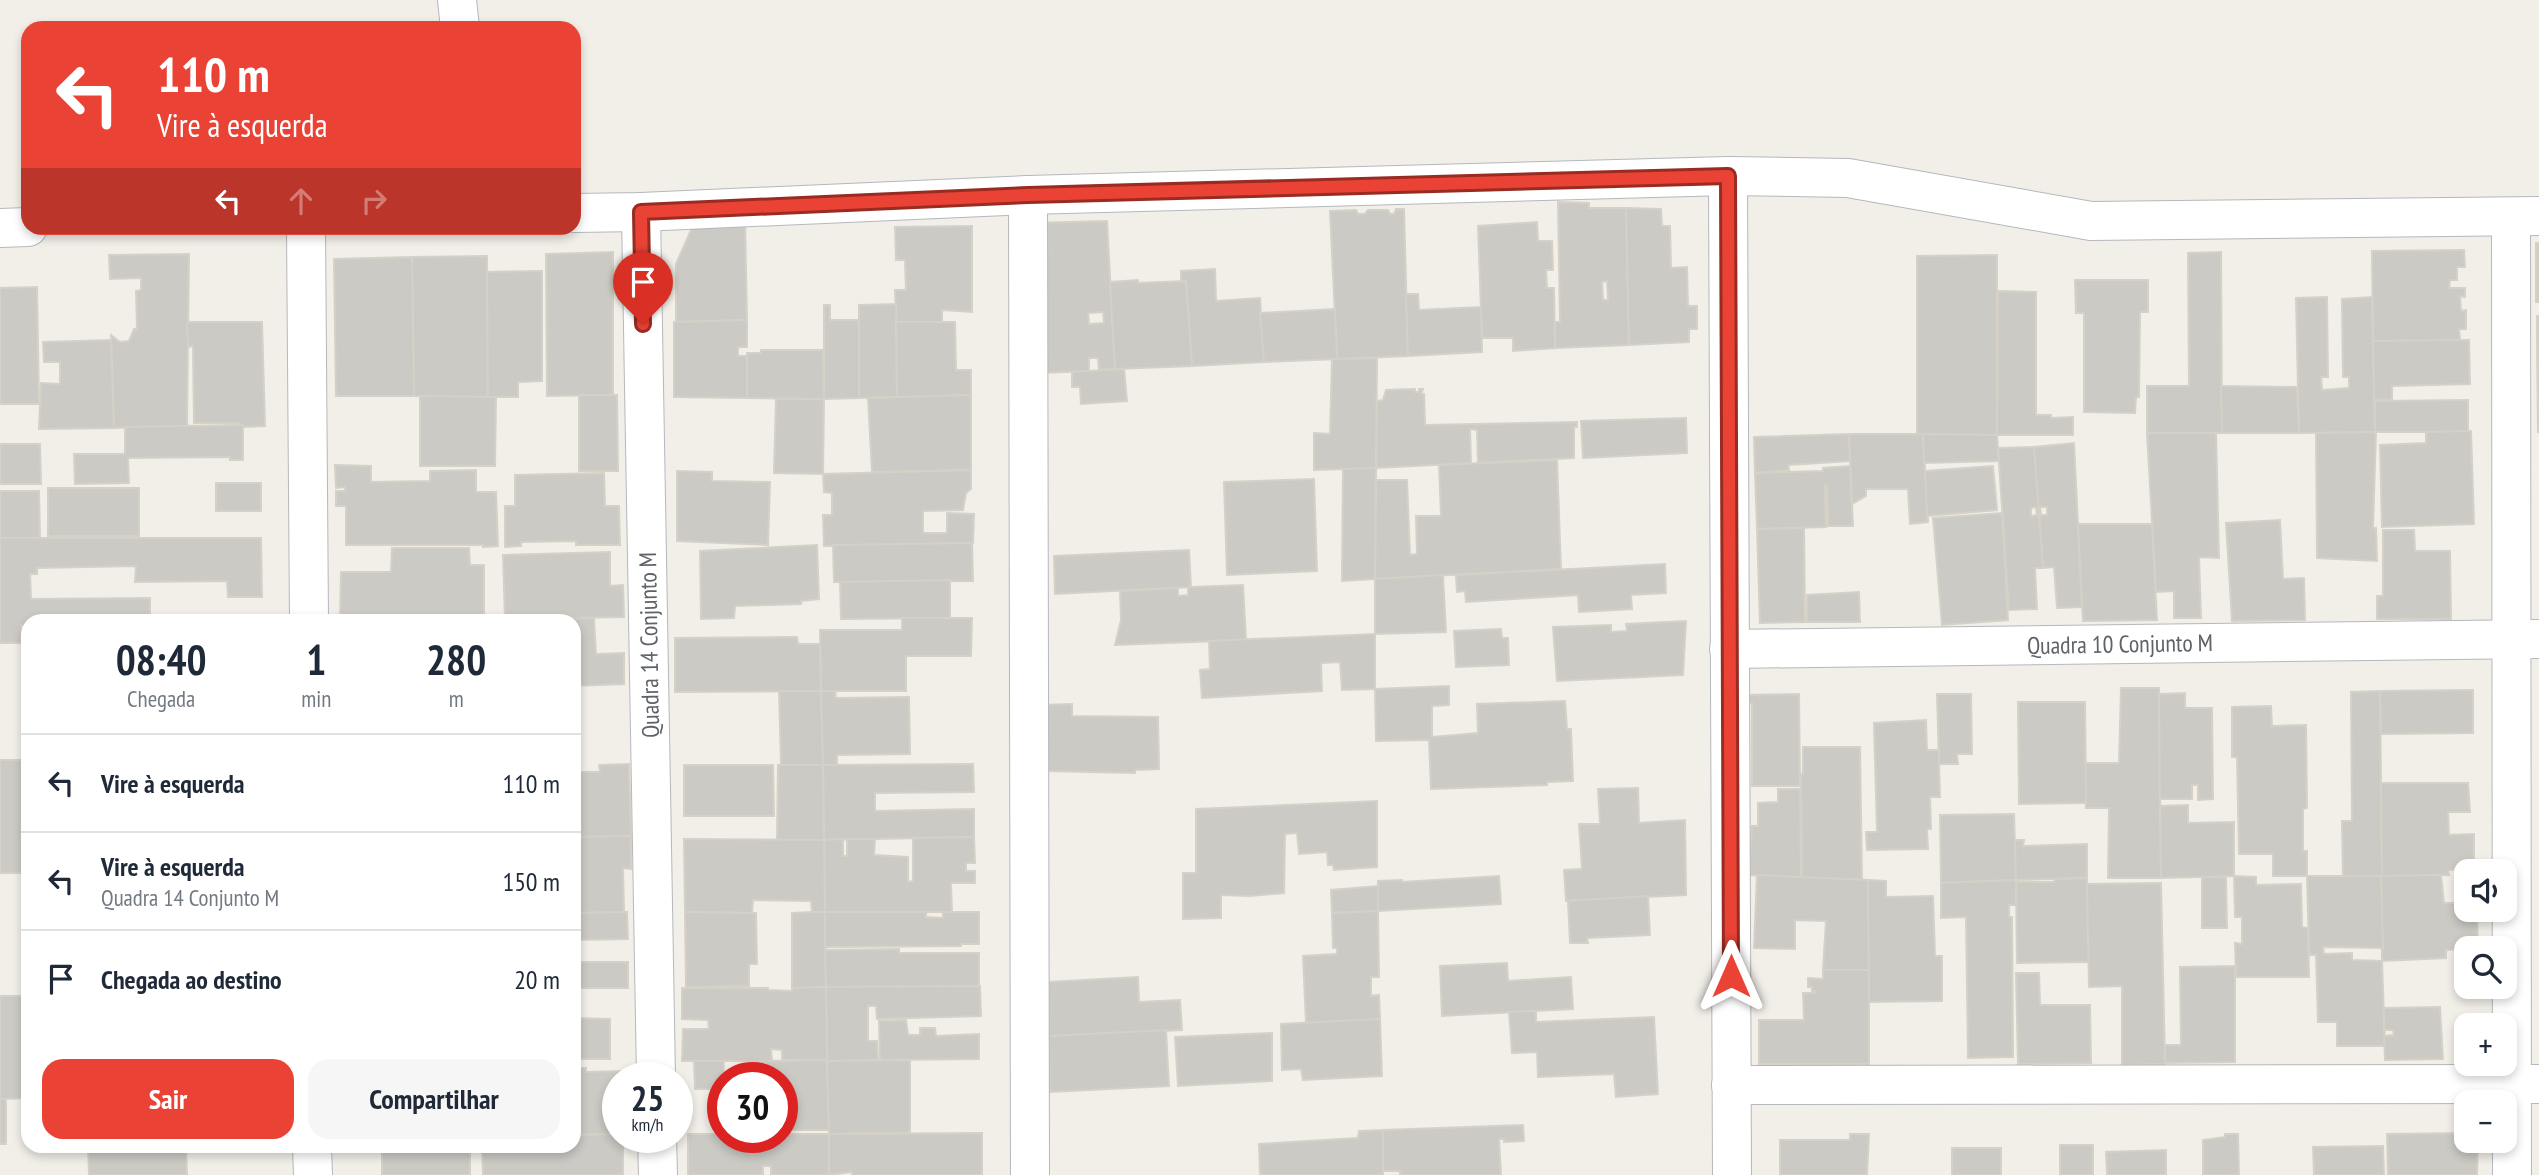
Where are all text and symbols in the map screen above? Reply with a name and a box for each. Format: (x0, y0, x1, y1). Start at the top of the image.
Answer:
text: 110 m (157, 42, 270, 106)
icon: left (42, 49, 133, 140)
text: Vire à esquerda (157, 104, 328, 146)
icon: left (209, 182, 247, 220)
icon: ahead (282, 182, 320, 220)
icon: right (355, 182, 393, 220)
pin (613, 252, 673, 324)
icon: arrive (624, 263, 662, 301)
street label: Quadra 14 Conjunto M (632, 552, 666, 738)
street label: Quadra 10 Conjunto M (2027, 627, 2213, 661)
text: 08:40 (116, 632, 207, 687)
text: 1 (306, 632, 326, 687)
text: 280 (426, 632, 486, 687)
text: Chegada (127, 684, 195, 713)
text: min (301, 684, 331, 713)
text: m (449, 684, 464, 713)
icon: left (42, 764, 80, 802)
text: Vire à esquerda (101, 767, 244, 800)
text: 110 m (502, 767, 560, 800)
text: Vire à esquerda (101, 850, 244, 883)
map controls (2454, 859, 2517, 1153)
button: sound (2454, 859, 2517, 922)
icon: left (42, 862, 80, 900)
text: 150 m (502, 865, 560, 898)
text: Quadra 14 Conjunto M (101, 883, 279, 912)
button: search (2454, 936, 2517, 999)
position arrow (1694, 939, 1768, 1013)
icon: arrive (42, 960, 80, 998)
text: Chegada ao destino (101, 963, 282, 996)
text: 20 m (514, 963, 560, 996)
button: + (2454, 1013, 2517, 1076)
button: Sair (42, 1059, 294, 1139)
button: Compartilhar (308, 1059, 560, 1139)
speed limit sign: 30 (707, 1062, 798, 1153)
text: 25 (631, 1075, 664, 1121)
button: − (2454, 1090, 2517, 1153)
text: km/h (632, 1113, 663, 1136)

